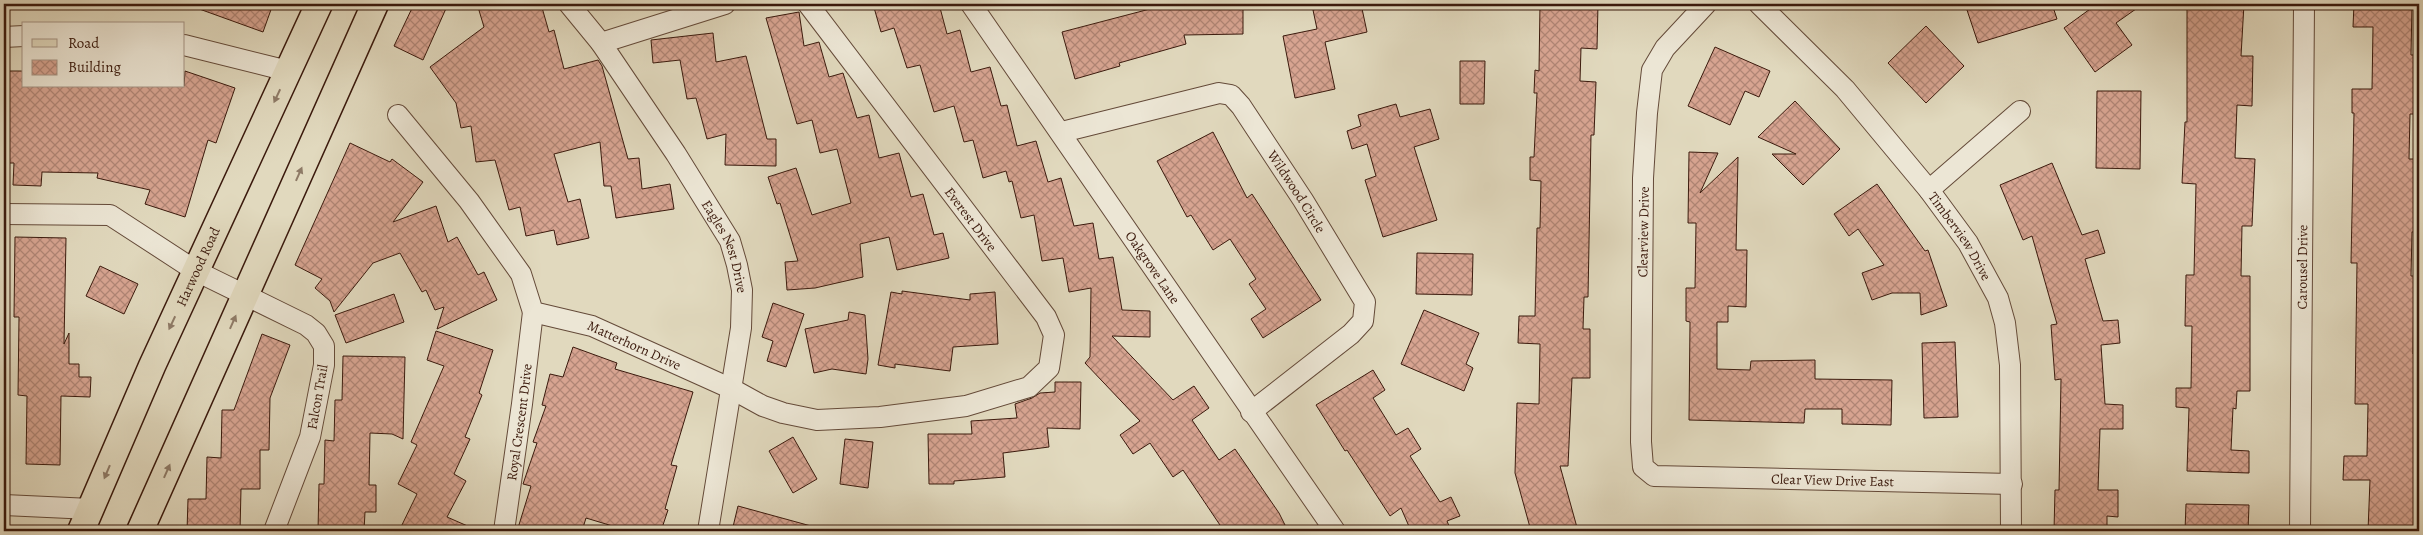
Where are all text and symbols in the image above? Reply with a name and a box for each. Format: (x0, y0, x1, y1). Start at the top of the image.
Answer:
legend (22, 22, 185, 88)
text: Road (68, 33, 100, 53)
text: Building (68, 57, 121, 77)
one-way arrow (273, 89, 281, 103)
street label: Wildwood Circle (1262, 146, 1330, 237)
one-way arrow (295, 167, 303, 181)
street label: Everest Drive (940, 183, 1001, 255)
street label: Clearview Drive (1633, 186, 1654, 278)
street label: Timberview Drive (1924, 188, 1996, 284)
street label: Eagles Nest Drive (697, 196, 751, 295)
street label: Harwood Road (172, 224, 225, 310)
street label: Carousel Drive (2293, 225, 2312, 309)
street label: Oakgrove Lane (1121, 227, 1184, 308)
one-way arrow (229, 315, 238, 330)
one-way arrow (168, 316, 176, 330)
street label: Matterhorn Drive (584, 316, 684, 375)
street label: Falcon Trail (302, 362, 333, 431)
street label: Royal Crescent Drive (502, 363, 537, 482)
one-way arrow (163, 464, 171, 478)
one-way arrow (102, 465, 110, 479)
street label: Clear View Drive East (1771, 470, 1895, 491)

